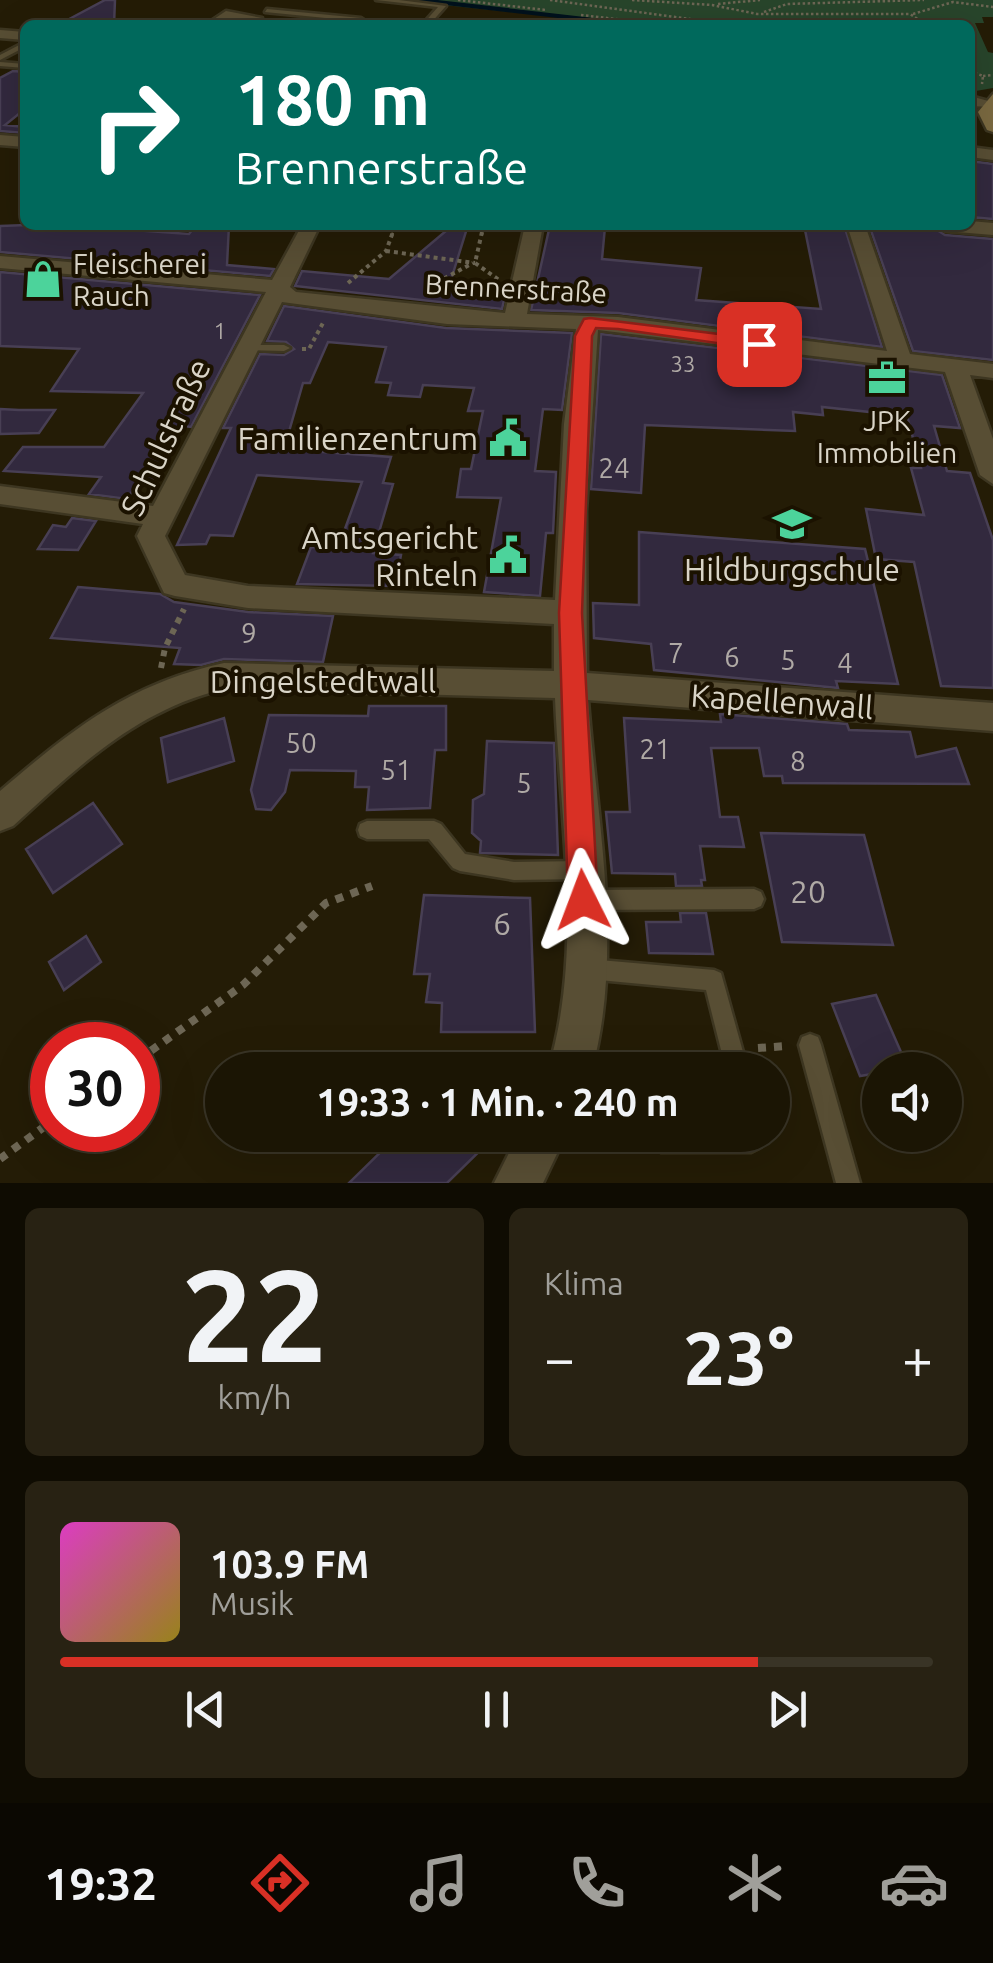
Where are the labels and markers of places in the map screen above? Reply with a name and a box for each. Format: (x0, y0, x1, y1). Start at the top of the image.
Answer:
place label: Fleischerei Rauch (73, 248, 207, 311)
shop icon: Fleischerei Rauch (22, 258, 64, 300)
pin (717, 302, 802, 387)
office icon: JPK Immobilien (866, 357, 908, 399)
place label: JPK Immobilien (817, 405, 957, 468)
public building icon: Familienzentrum (487, 417, 529, 459)
place label: Familienzentrum (237, 420, 478, 456)
school or university icon: Hildburgschule (771, 503, 813, 545)
place label: Amtsgericht Rinteln (301, 519, 478, 592)
public building icon: Amtsgericht Rinteln (487, 534, 529, 576)
place label: Hildburgschule (684, 551, 900, 587)

